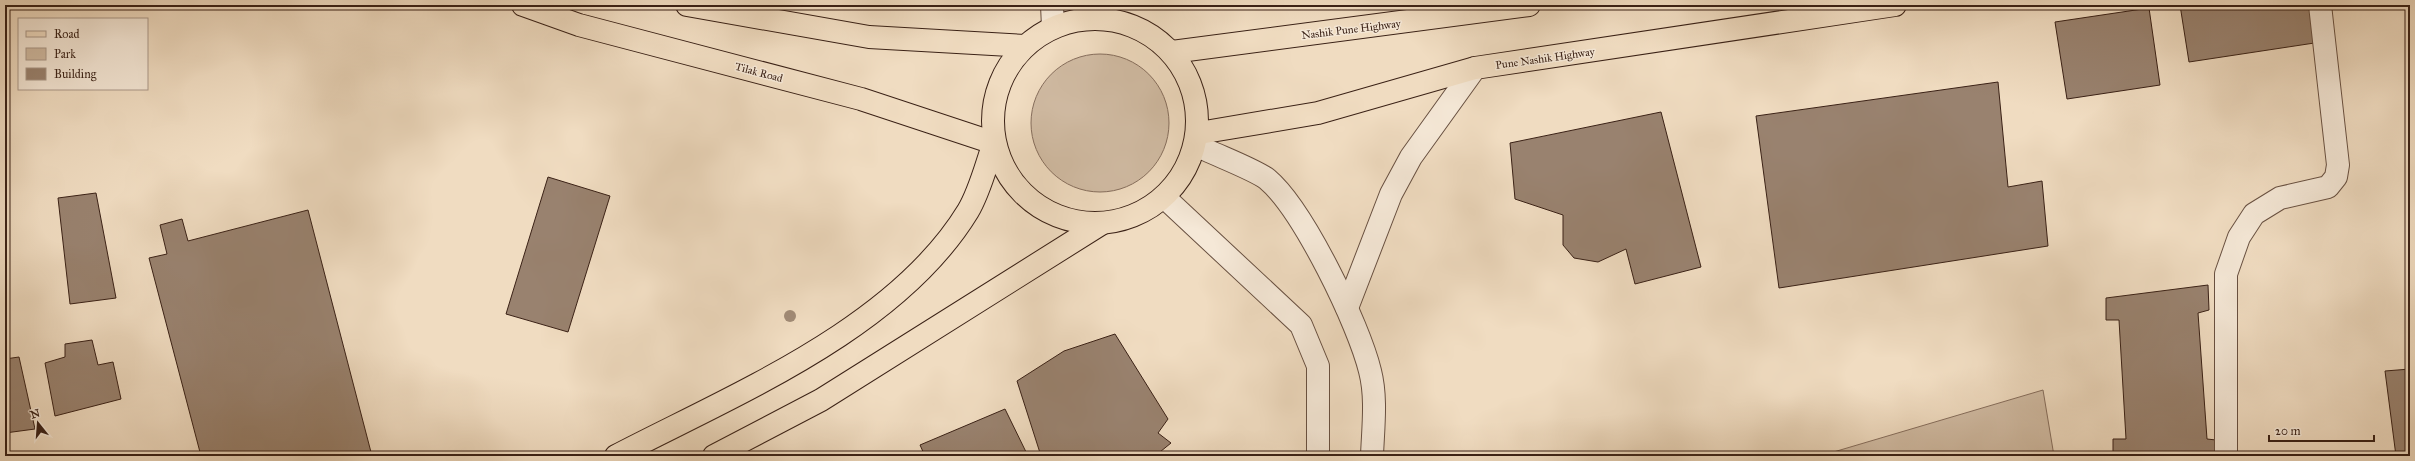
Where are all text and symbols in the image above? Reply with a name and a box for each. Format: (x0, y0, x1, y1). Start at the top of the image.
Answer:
street label: Nashik Pune Highway (1301, 17, 1402, 42)
legend (18, 18, 148, 90)
text: Road (54, 27, 80, 41)
street label: Pune Nashik Highway (1495, 45, 1596, 72)
text: Park (54, 47, 76, 61)
street label: Tilak Road (733, 60, 785, 85)
text: Building (54, 67, 97, 82)
north arrow (18, 403, 58, 443)
text: N (29, 406, 42, 421)
scale bar (2269, 417, 2374, 443)
text: 20 m (2275, 424, 2301, 438)

